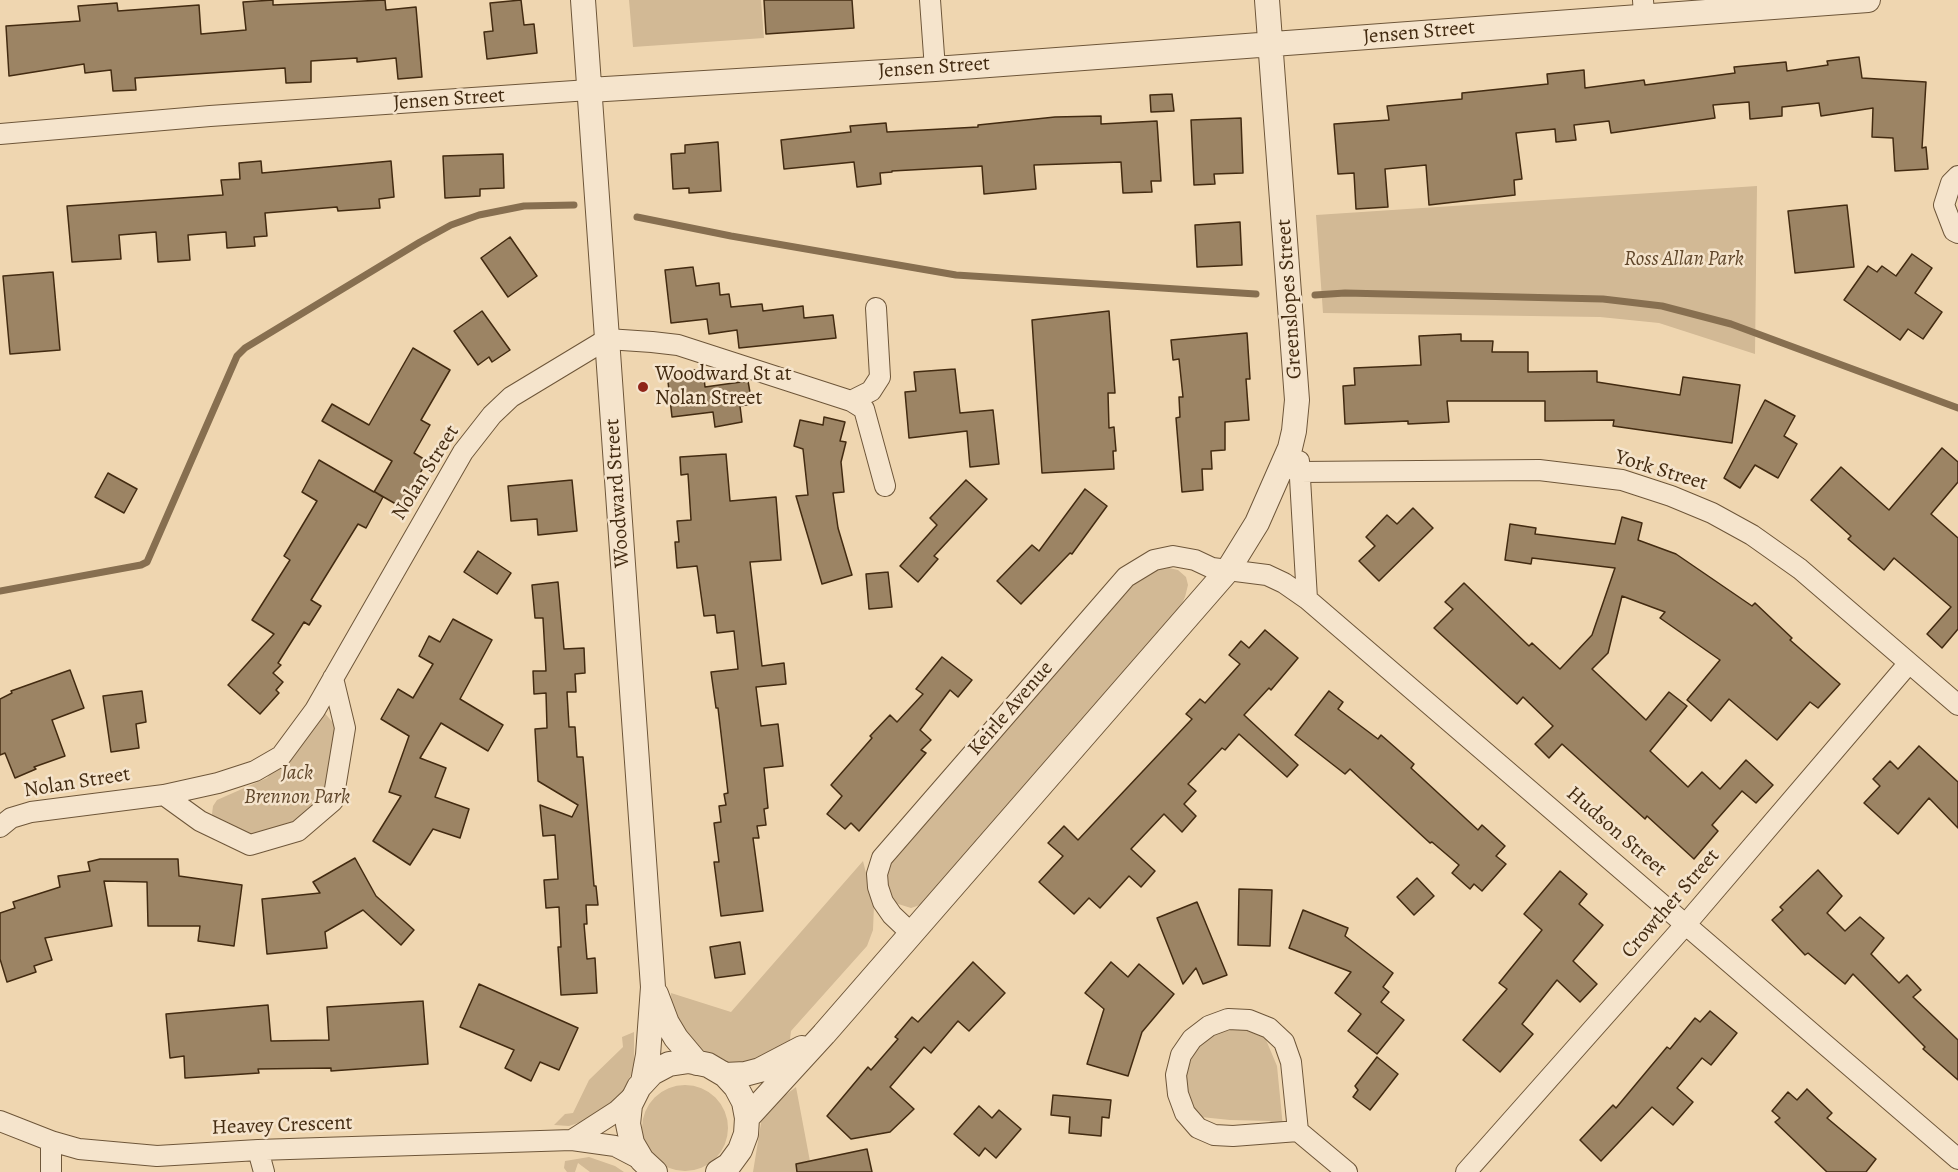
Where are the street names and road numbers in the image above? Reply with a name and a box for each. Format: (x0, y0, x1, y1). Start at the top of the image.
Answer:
street label: Jensen Street (1362, 16, 1476, 50)
street label: Jensen Street (877, 52, 991, 84)
street label: Jensen Street (392, 84, 506, 116)
street label: Greenslopes Street (1272, 218, 1308, 380)
street label: Woodward Street (600, 418, 636, 568)
street label: Nolan Street (387, 421, 465, 525)
street label: York Street (1612, 445, 1710, 497)
street label: Keirle Avenue (963, 657, 1059, 761)
street label: Nolan Street (22, 762, 132, 804)
street label: Hudson Street (1561, 782, 1671, 882)
street label: Crowther Street (1617, 844, 1725, 964)
street label: Heavey Crescent (211, 1111, 353, 1141)

